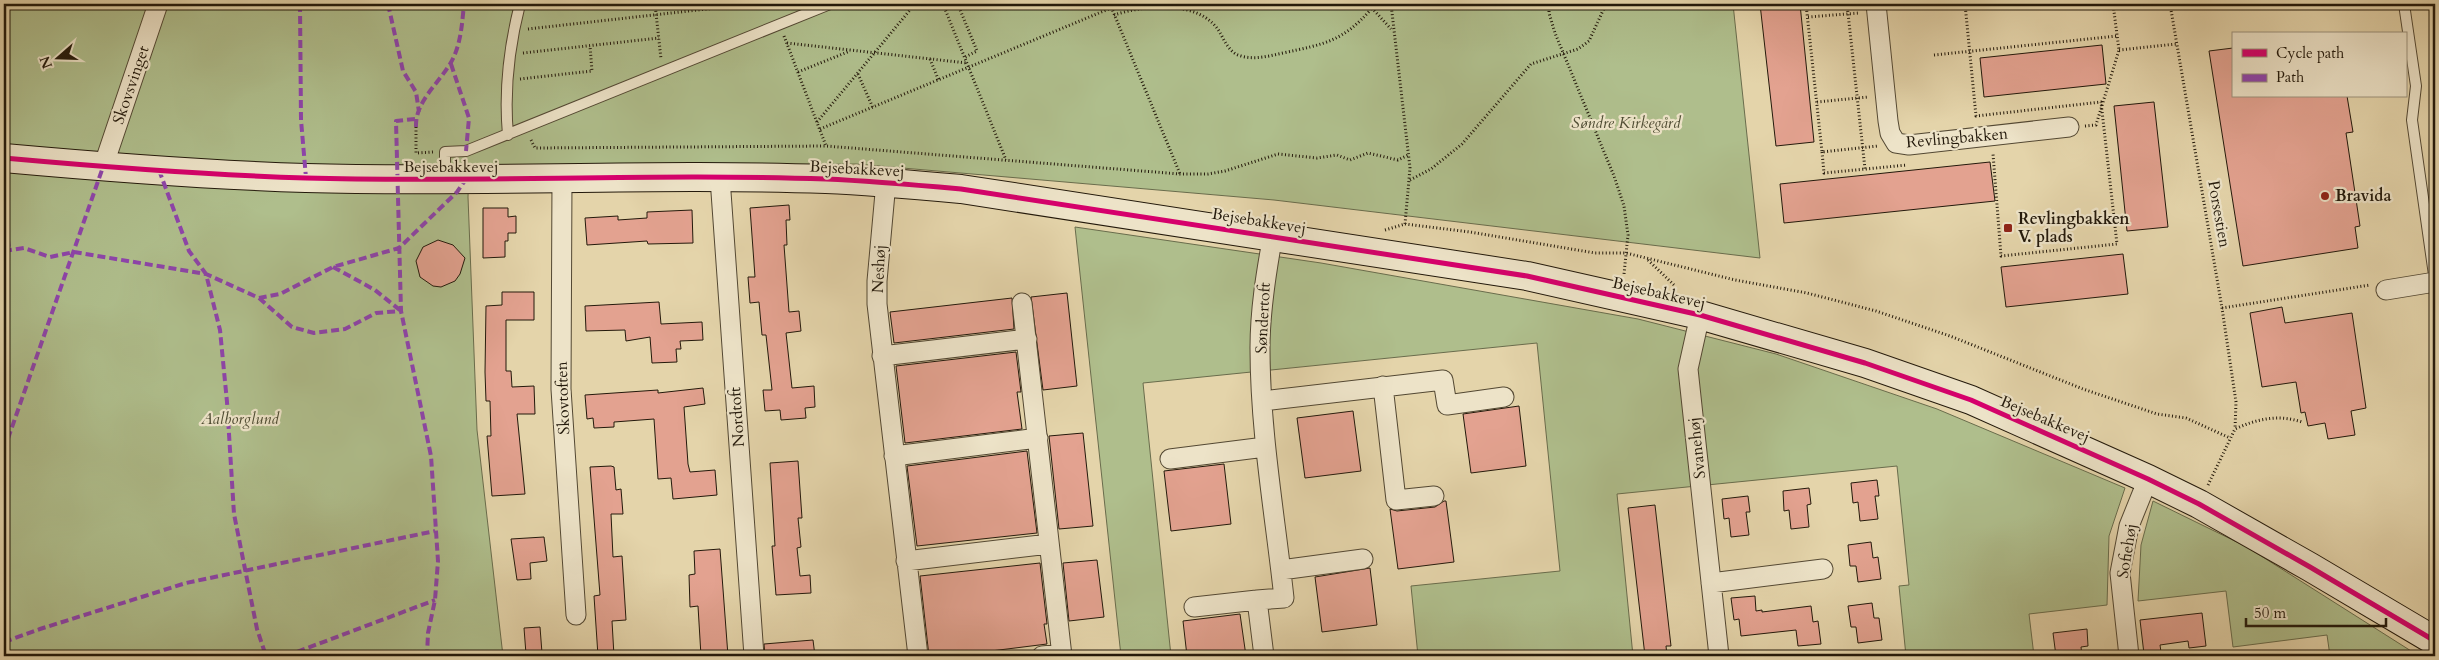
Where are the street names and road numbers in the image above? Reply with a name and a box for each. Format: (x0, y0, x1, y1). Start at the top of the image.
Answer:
street label: Skovsvinget (107, 43, 155, 127)
street label: Revlingbakken (1905, 123, 2009, 153)
street label: Bejsebakkevej (403, 156, 499, 178)
street label: Bejsebakkevej (809, 156, 905, 182)
street label: Porsestien (2202, 179, 2236, 249)
street label: Bejsebakkevej (1210, 203, 1308, 239)
street label: Neshøj (867, 244, 891, 294)
street label: Bejsebakkevej (1610, 272, 1708, 314)
street label: Søndertoft (1250, 282, 1276, 354)
street label: Skovtoften (551, 361, 575, 435)
street label: Nordtoft (724, 386, 750, 448)
street label: Bejsebakkevej (1997, 390, 2093, 448)
street label: Svanehøj (1683, 416, 1711, 480)
street label: Sofiehøj (2112, 522, 2142, 580)

